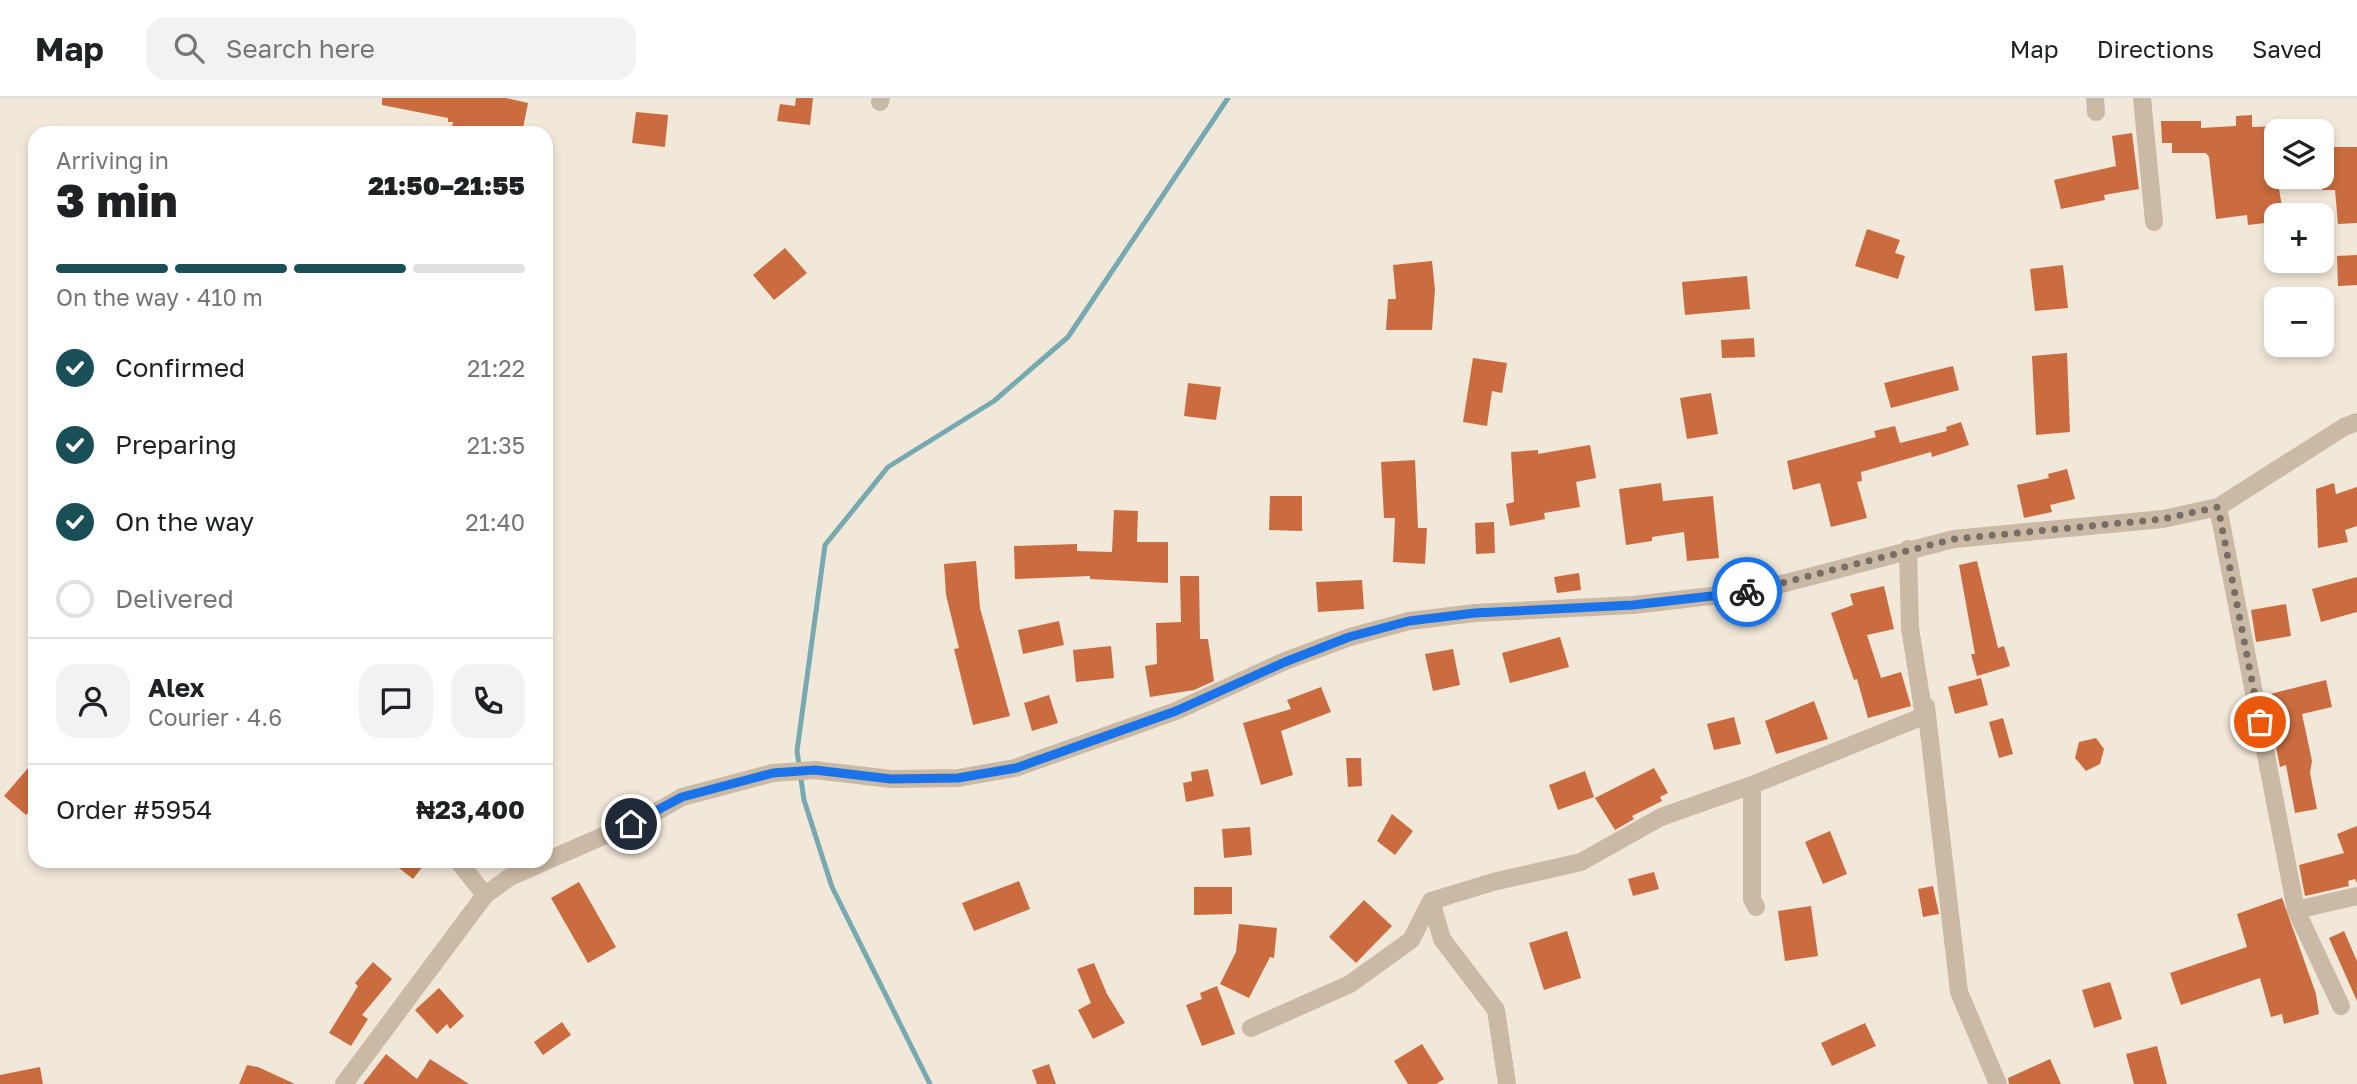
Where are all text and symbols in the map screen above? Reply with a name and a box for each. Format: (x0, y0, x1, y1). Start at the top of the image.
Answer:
search box (146, 17, 636, 80)
text: Map (35, 29, 104, 68)
icon: search (170, 29, 208, 67)
text: Search here (226, 33, 375, 64)
text: Map (2010, 34, 2059, 63)
text: Directions (2097, 34, 2214, 63)
text: Saved (2252, 34, 2322, 63)
map controls (2264, 119, 2334, 357)
button: layers (2264, 119, 2334, 189)
text: Arriving in (56, 146, 169, 174)
text: 21:50–21:55 (368, 170, 525, 201)
text: 3 min (56, 172, 178, 227)
button: + (2264, 203, 2334, 273)
text: On the way · 410 m (56, 283, 263, 311)
button: − (2264, 287, 2334, 357)
icon: check (56, 349, 94, 387)
text: Confirmed (115, 352, 245, 383)
text: 21:22 (467, 354, 525, 382)
icon: check (56, 426, 94, 464)
text: Preparing (115, 429, 237, 460)
text: 21:35 (467, 431, 525, 459)
icon: check (56, 503, 94, 541)
text: On the way (115, 506, 254, 537)
text: 21:40 (465, 508, 525, 536)
courier (1712, 557, 1782, 627)
icon: bike (1728, 573, 1766, 611)
text: Delivered (115, 583, 234, 614)
button: person (56, 664, 130, 738)
button: chat (359, 664, 433, 738)
button: phone (451, 664, 525, 738)
text: Alex (148, 672, 205, 703)
pin (2230, 692, 2290, 752)
text: Courier · 4.6 (148, 703, 282, 731)
icon: bag (2241, 703, 2279, 741)
text: Order #5954 (56, 794, 212, 825)
text: ₦23,400 (416, 794, 525, 825)
pin (601, 794, 661, 854)
icon: home (612, 805, 650, 843)

